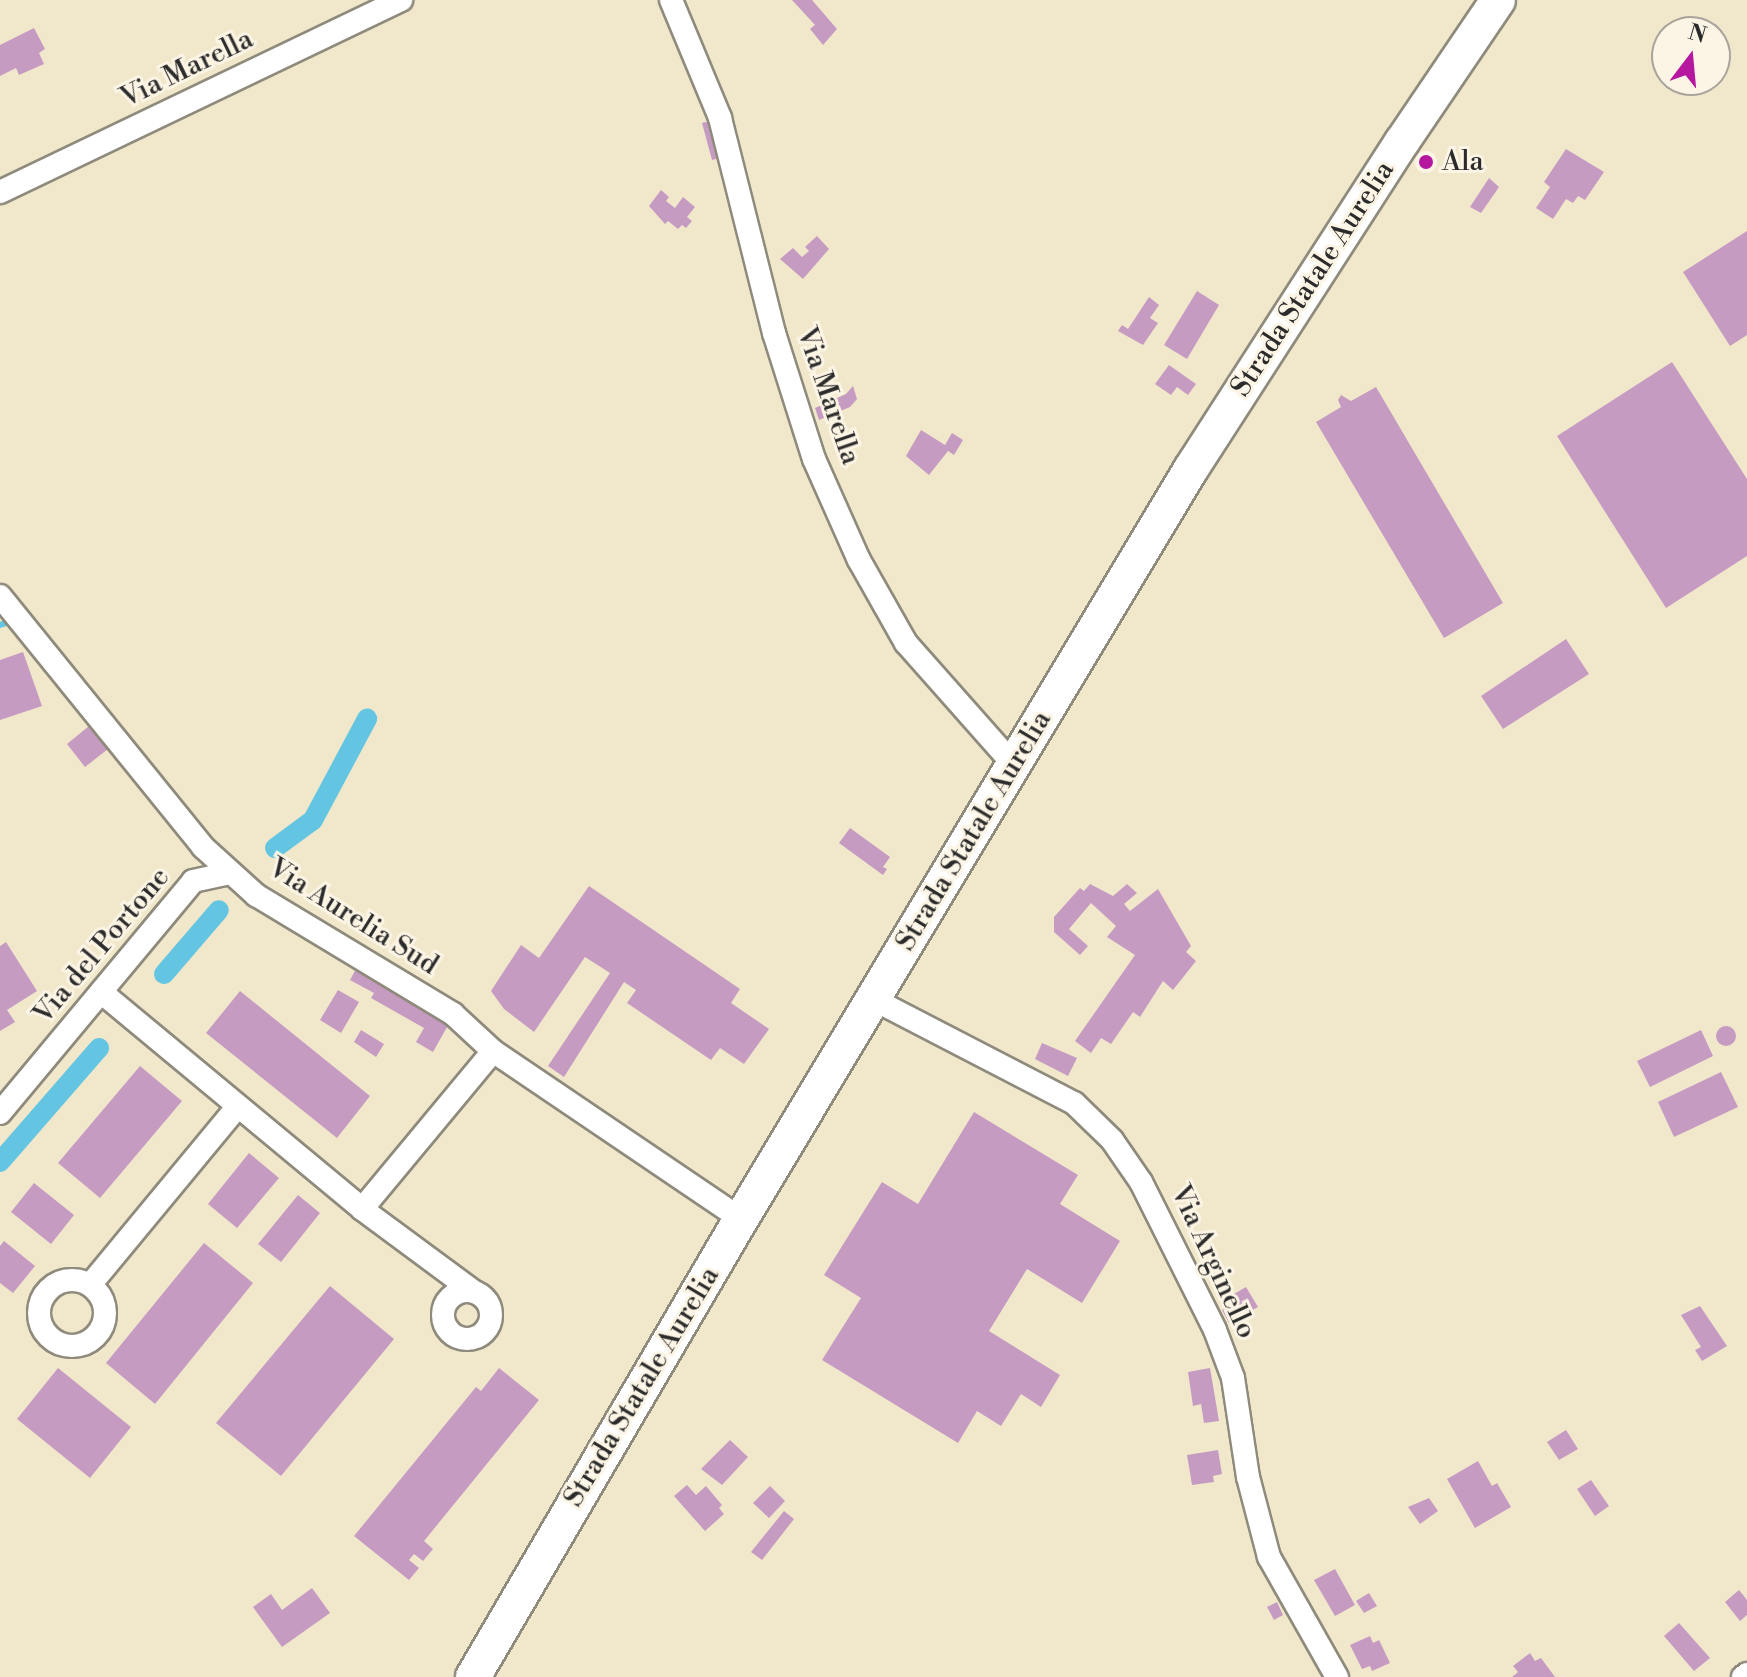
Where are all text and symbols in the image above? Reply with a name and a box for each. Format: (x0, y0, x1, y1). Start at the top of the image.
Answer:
north arrow (1651, 16, 1731, 96)
text: N (1685, 19, 1709, 50)
street label: Via Marella (115, 22, 259, 116)
place label: Ala (1442, 145, 1484, 179)
marker: Ala (1417, 153, 1435, 171)
street label: Strada Statale Aurelia (1224, 155, 1402, 403)
street label: Via Marella (789, 323, 867, 469)
street label: Strada Statale Aurelia (889, 705, 1059, 957)
street label: Via Aurelia Sud (262, 851, 444, 983)
street label: Via del Portone (27, 861, 177, 1031)
street label: Via Arginello (1163, 1180, 1263, 1344)
street label: Strada Statale Aurelia (557, 1261, 727, 1513)

